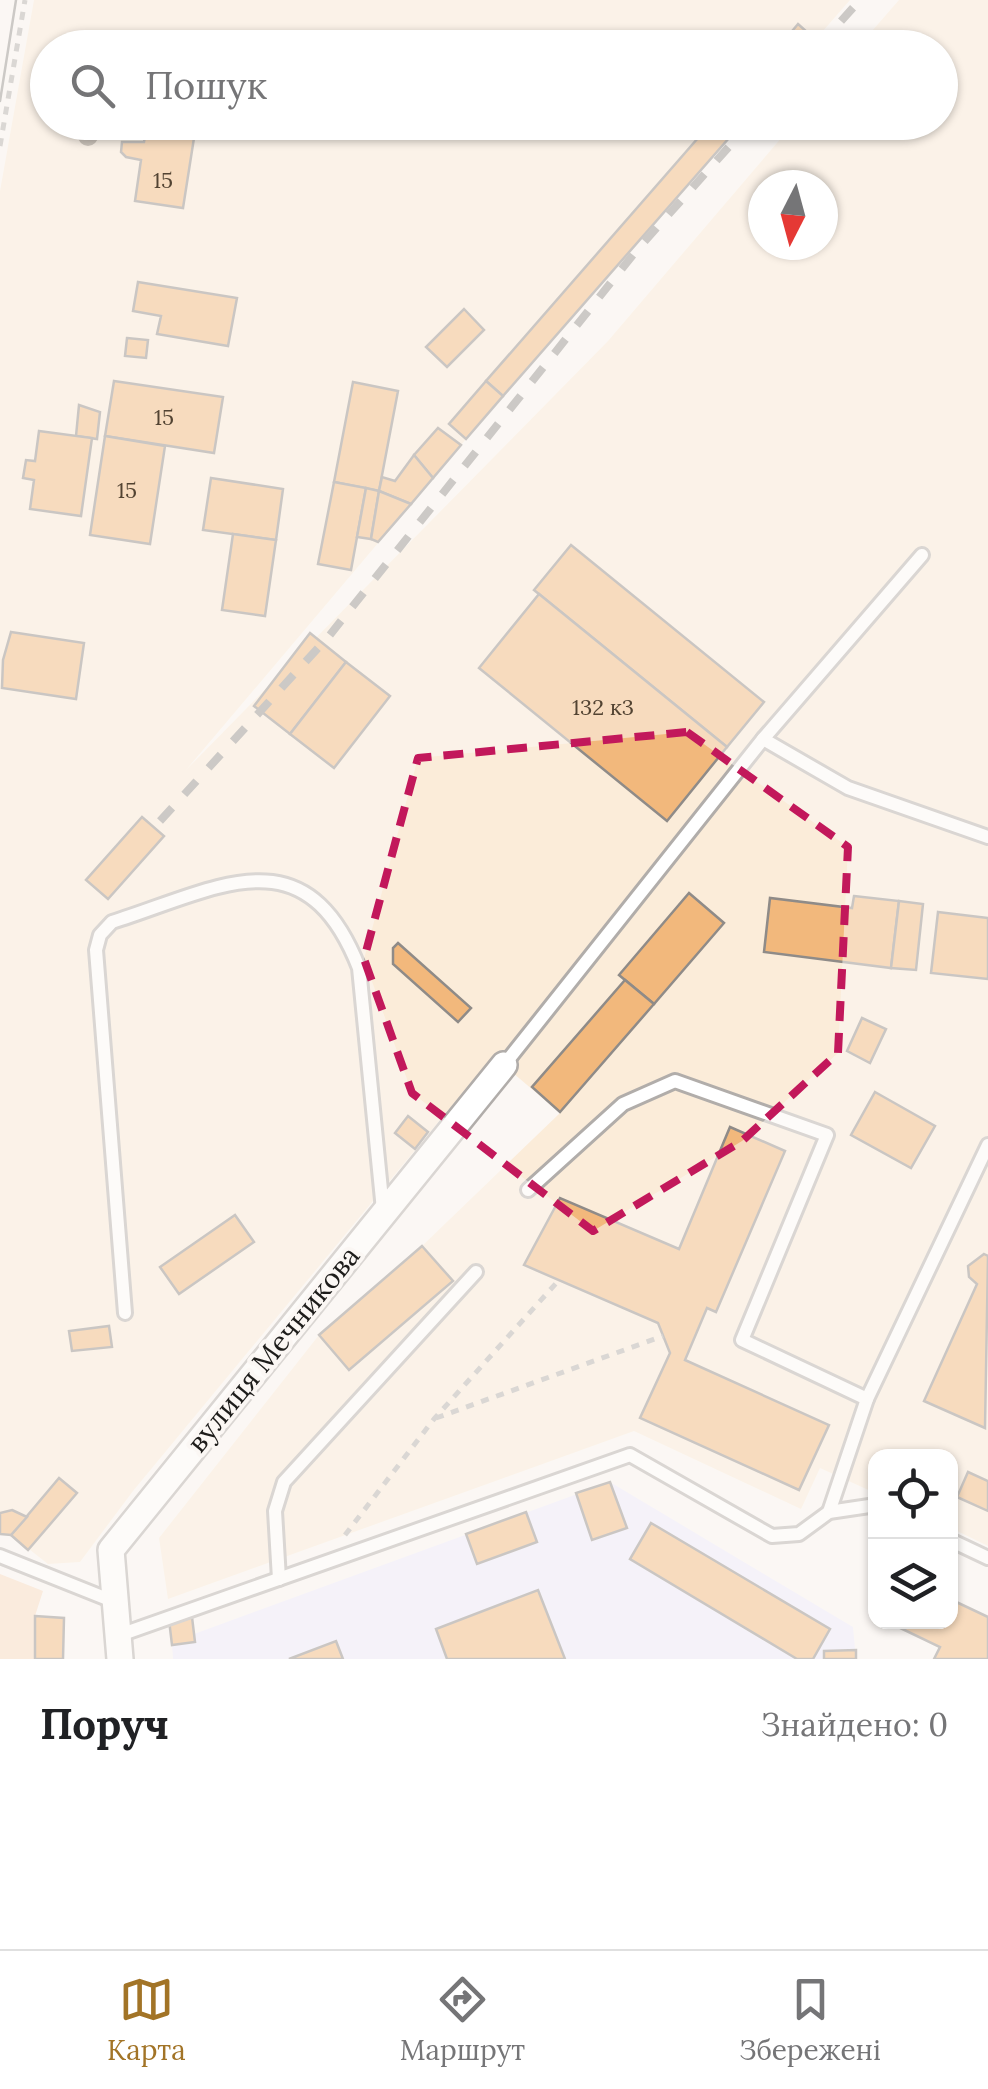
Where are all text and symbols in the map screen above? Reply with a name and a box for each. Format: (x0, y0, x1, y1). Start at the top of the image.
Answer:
search box (30, 30, 958, 140)
icon: search (65, 58, 120, 113)
text: Пошук (145, 61, 267, 109)
house number: 15 (153, 166, 173, 194)
north arrow (748, 170, 838, 260)
house number: 15 (154, 403, 174, 431)
house number: 15 (117, 476, 137, 504)
house number: 132 к3 (572, 693, 634, 721)
street label: вулиця Мечникова (179, 1239, 367, 1459)
map controls (868, 1449, 958, 1629)
button: locate (868, 1449, 958, 1539)
button: layers (868, 1539, 958, 1629)
text: Поруч (40, 1697, 169, 1751)
text: Знайдено: 0 (761, 1704, 948, 1745)
tab: Карта (107, 1972, 186, 2068)
tab: Маршрут (400, 1972, 525, 2068)
tab: Збережені (739, 1972, 881, 2068)

